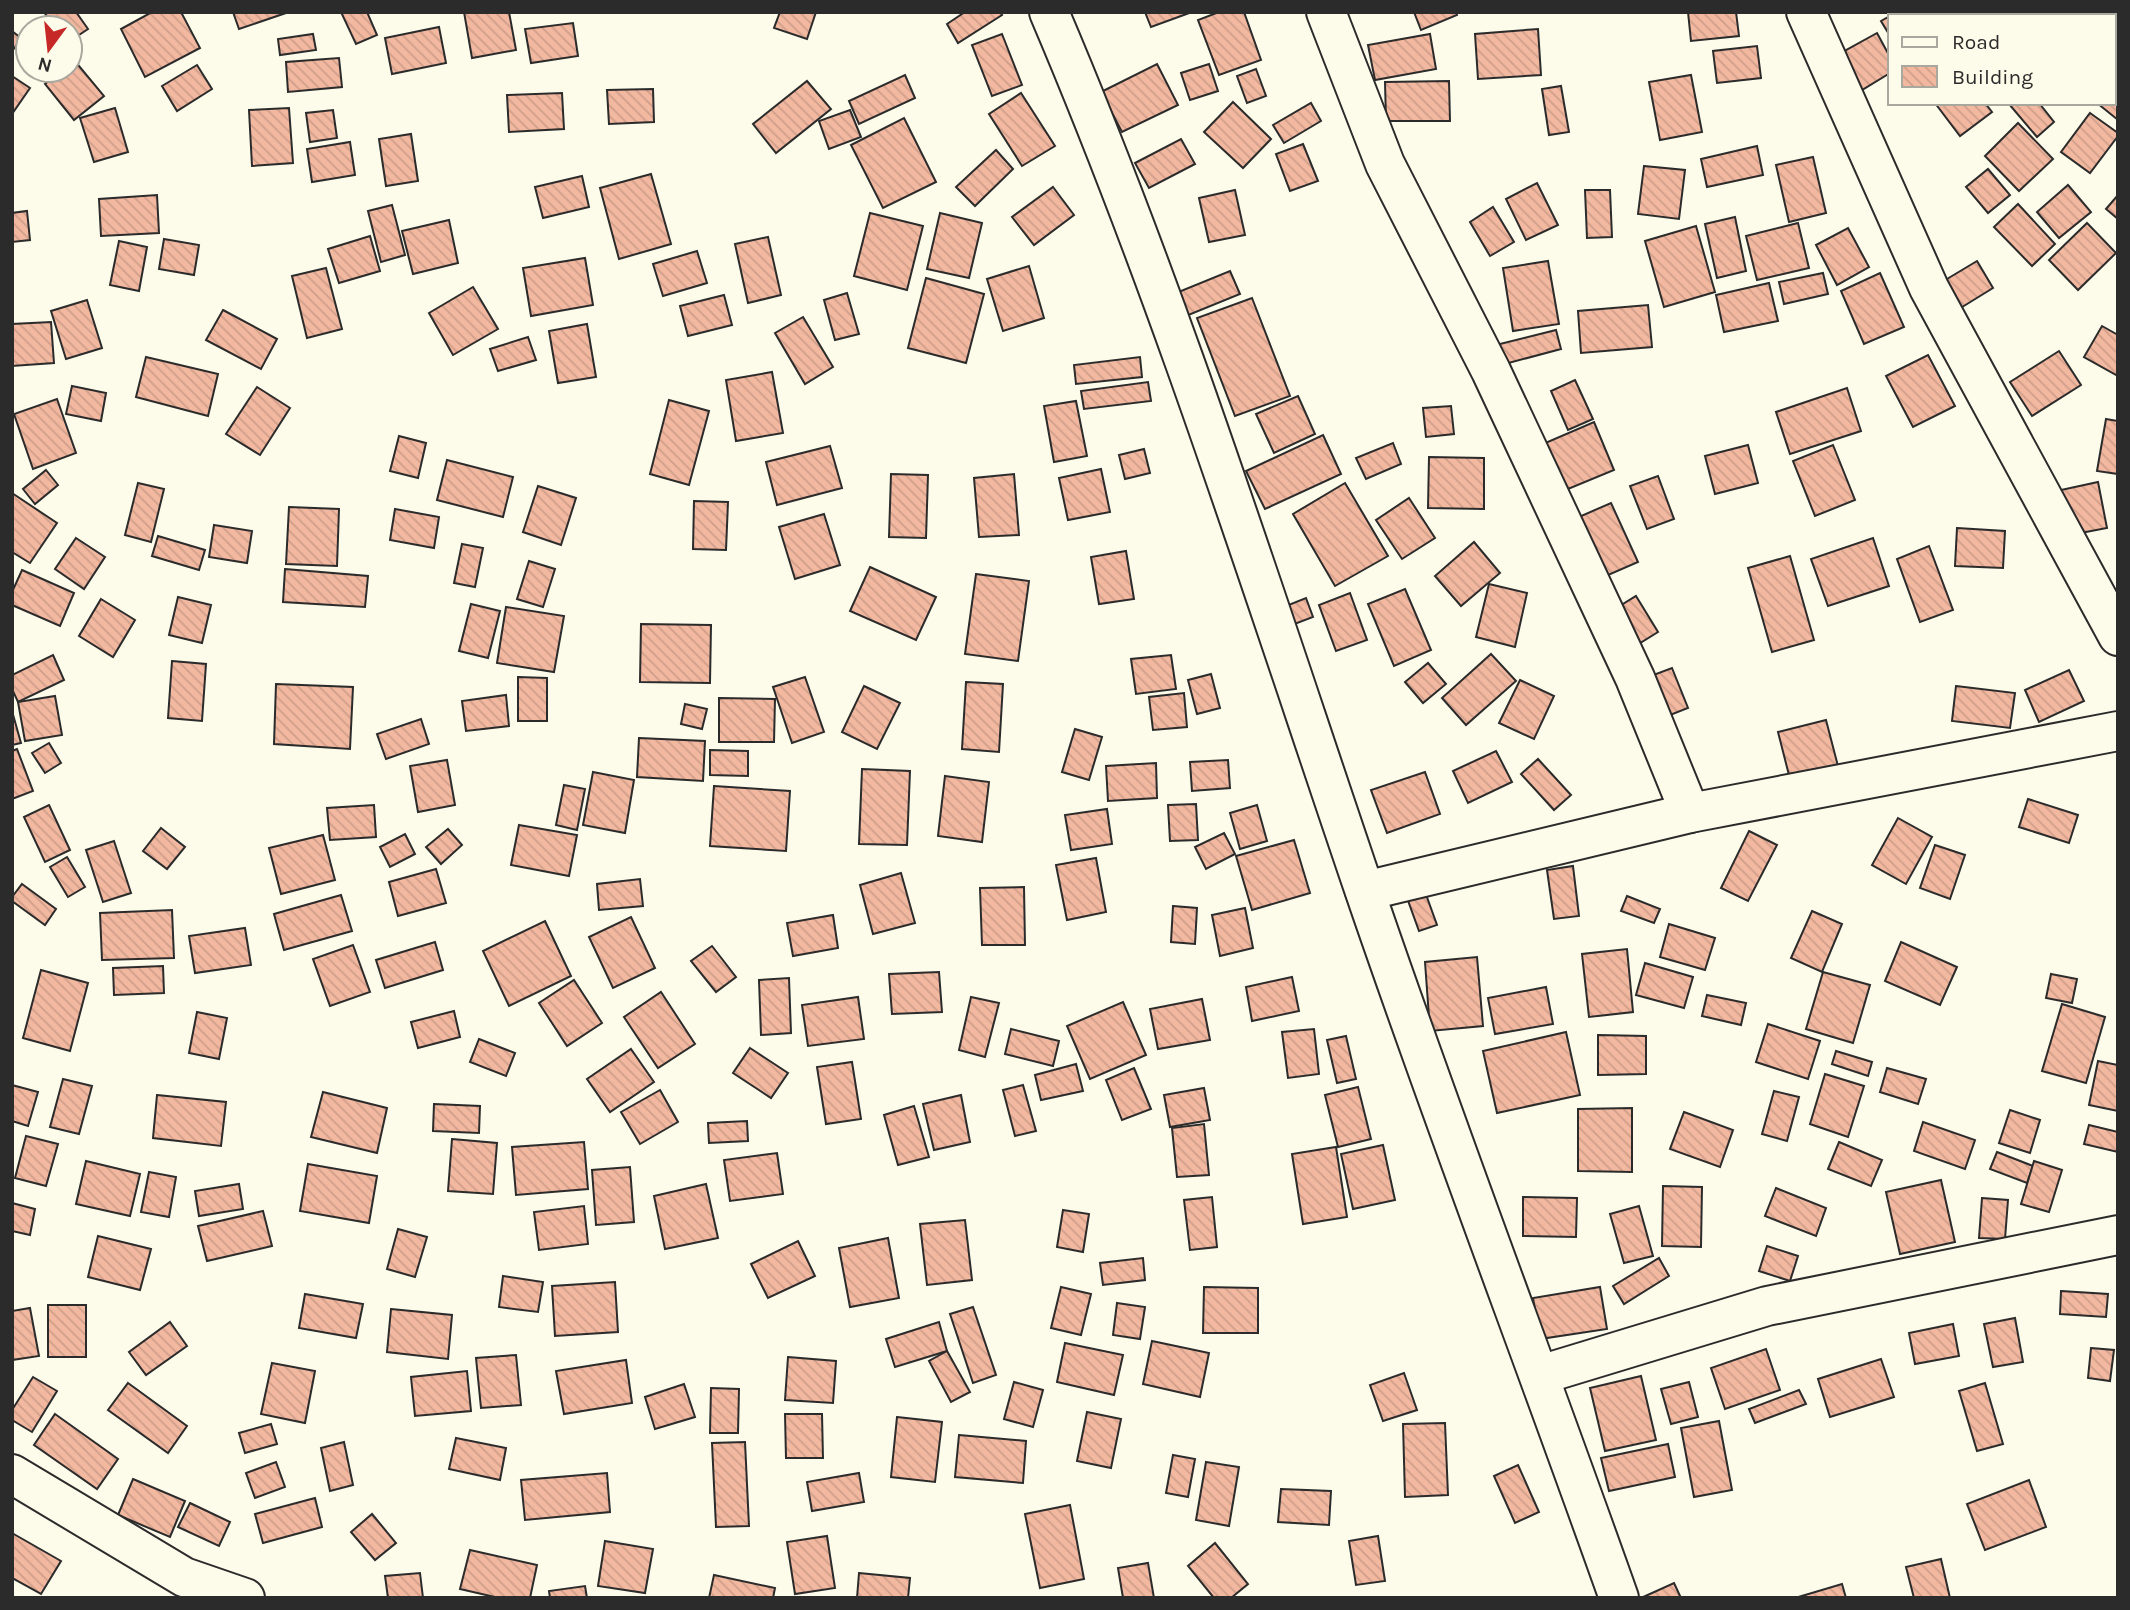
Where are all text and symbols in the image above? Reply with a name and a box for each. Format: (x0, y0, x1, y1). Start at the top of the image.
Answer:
north arrow (14, 14, 84, 84)
legend (1888, 14, 2116, 105)
text: Road (1952, 30, 2000, 54)
text: N (35, 52, 54, 77)
text: Building (1952, 65, 2033, 89)

